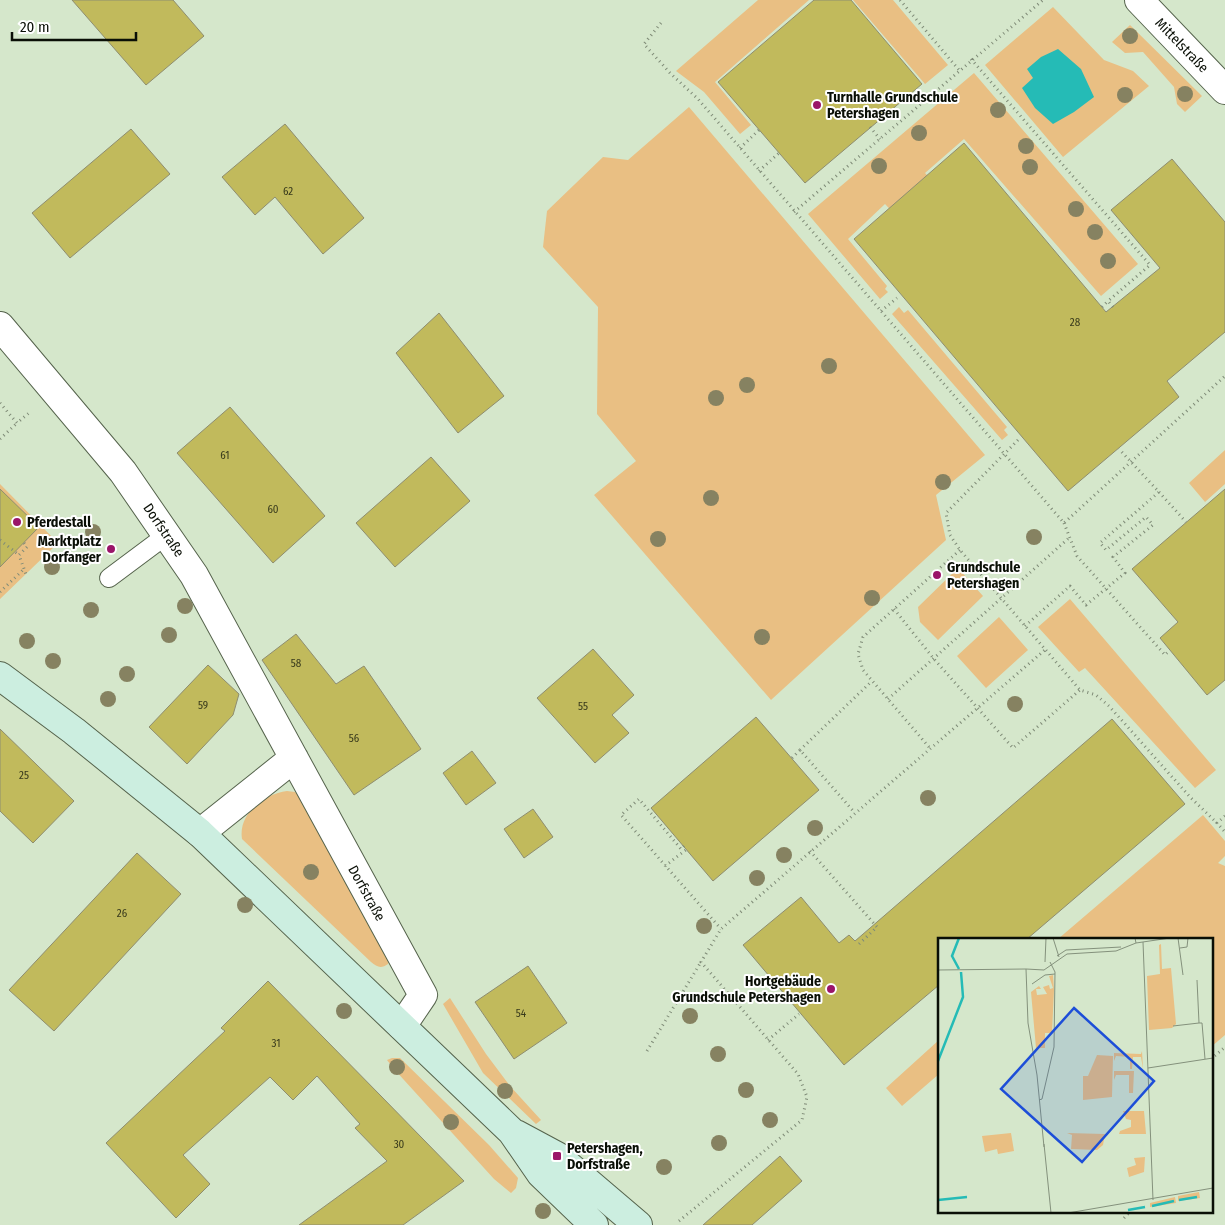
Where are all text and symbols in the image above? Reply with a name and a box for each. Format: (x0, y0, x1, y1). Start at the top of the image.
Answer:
scale bar (12, 10, 136, 42)
street label: Mittelstraße (1151, 15, 1212, 76)
text: 20 m (20, 18, 50, 36)
place label: Turnhalle Grundschule Petershagen (827, 89, 958, 122)
marker: Turnhalle Grundschule Petershagen (811, 99, 823, 111)
house number: 62 (283, 185, 293, 198)
house number: 28 (1070, 316, 1081, 329)
house number: 61 (220, 449, 230, 462)
street label: Dorfstraße (140, 500, 188, 560)
house number: 60 (267, 503, 279, 516)
place label: Pferdestall (27, 514, 91, 531)
marker: Pferdestall (11, 516, 23, 528)
place label: Marktplatz Dorfanger (38, 533, 102, 566)
marker: Marktplatz Dorfanger (105, 543, 117, 555)
place label: Grundschule Petershagen (947, 559, 1020, 592)
marker: Grundschule Petershagen (931, 569, 943, 581)
house number: 58 (291, 657, 302, 670)
house number: 59 (198, 699, 208, 712)
house number: 55 (578, 700, 588, 713)
house number: 56 (349, 732, 360, 745)
house number: 25 (19, 769, 29, 782)
street label: Dorfstraße (344, 862, 389, 924)
house number: 26 (117, 907, 128, 920)
inset map (938, 938, 1212, 1212)
place label: Hortgebäude Grundschule Petershagen (672, 973, 821, 1006)
marker: Hortgebäude Grundschule Petershagen (825, 983, 837, 995)
house number: 54 (516, 1007, 527, 1020)
house number: 31 (272, 1037, 281, 1050)
house number: 30 (394, 1138, 405, 1151)
place label: Petershagen, Dorfstraße (567, 1140, 643, 1173)
marker: Petershagen, Dorfstraße (551, 1150, 563, 1162)

